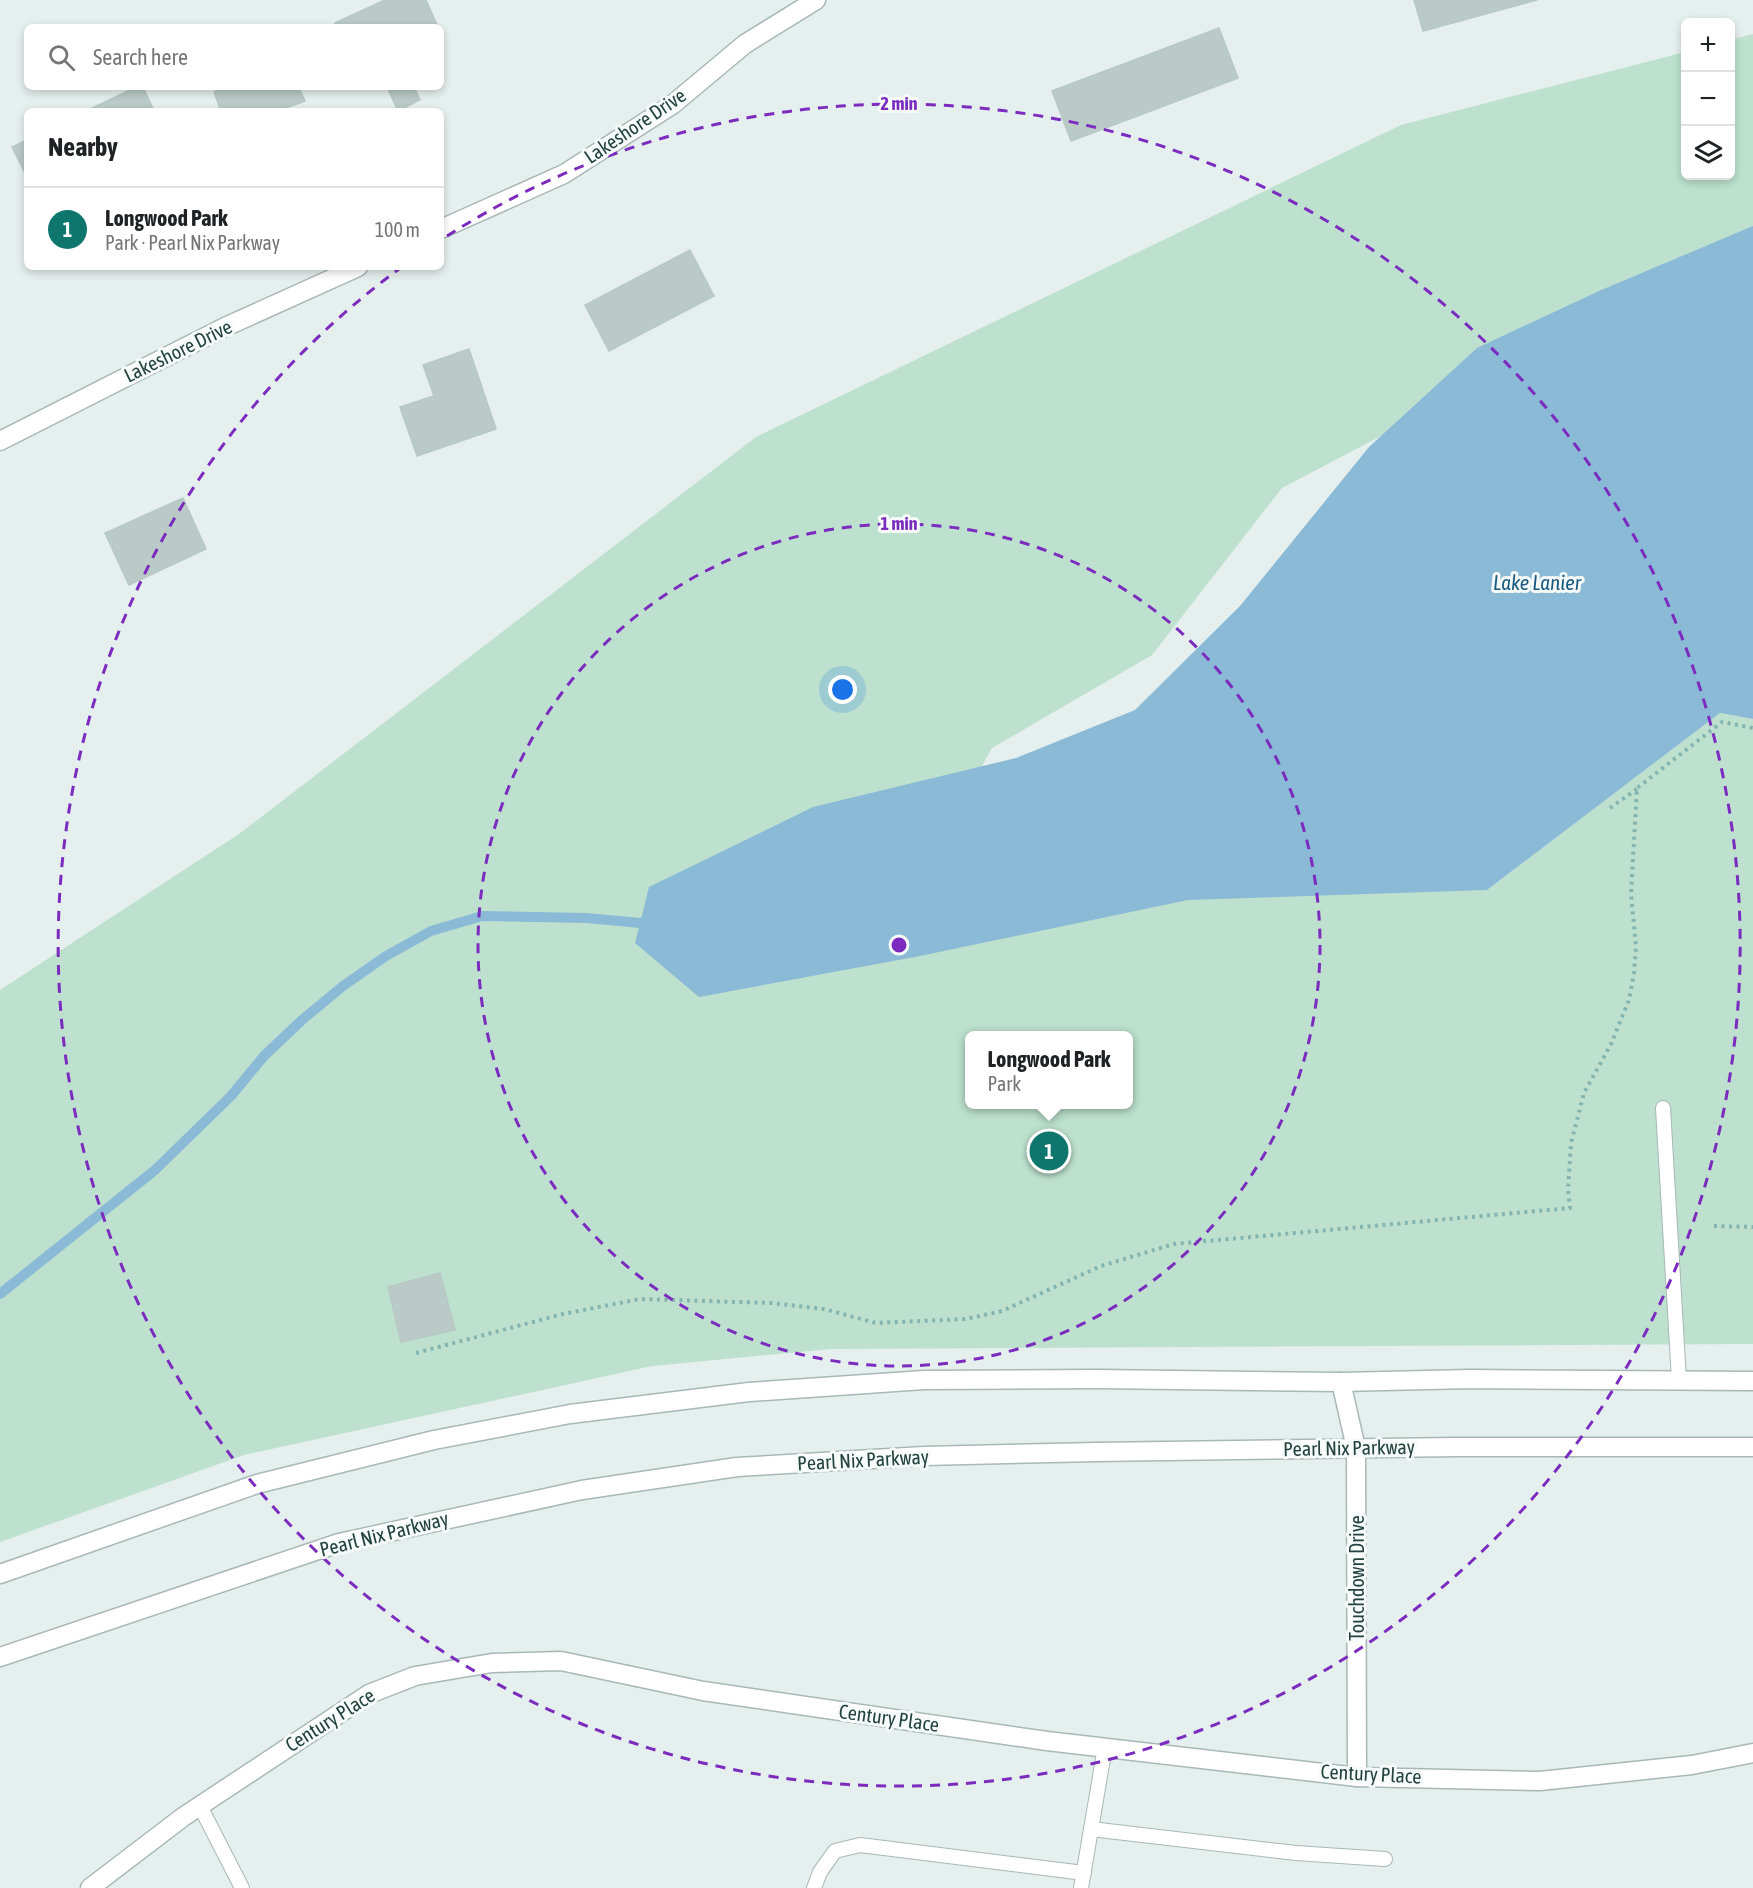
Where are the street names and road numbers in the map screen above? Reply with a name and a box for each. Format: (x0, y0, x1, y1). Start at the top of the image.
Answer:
street label: Lakeshore Drive (580, 83, 690, 168)
street label: Lakeshore Drive (120, 315, 236, 387)
street label: Pearl Nix Parkway (1283, 1435, 1415, 1460)
street label: Pearl Nix Parkway (797, 1445, 929, 1474)
street label: Pearl Nix Parkway (317, 1506, 451, 1561)
street label: Touchdown Drive (1345, 1515, 1368, 1641)
street label: Century Place (281, 1683, 379, 1756)
street label: Century Place (837, 1699, 941, 1736)
street label: Century Place (1320, 1759, 1422, 1788)

